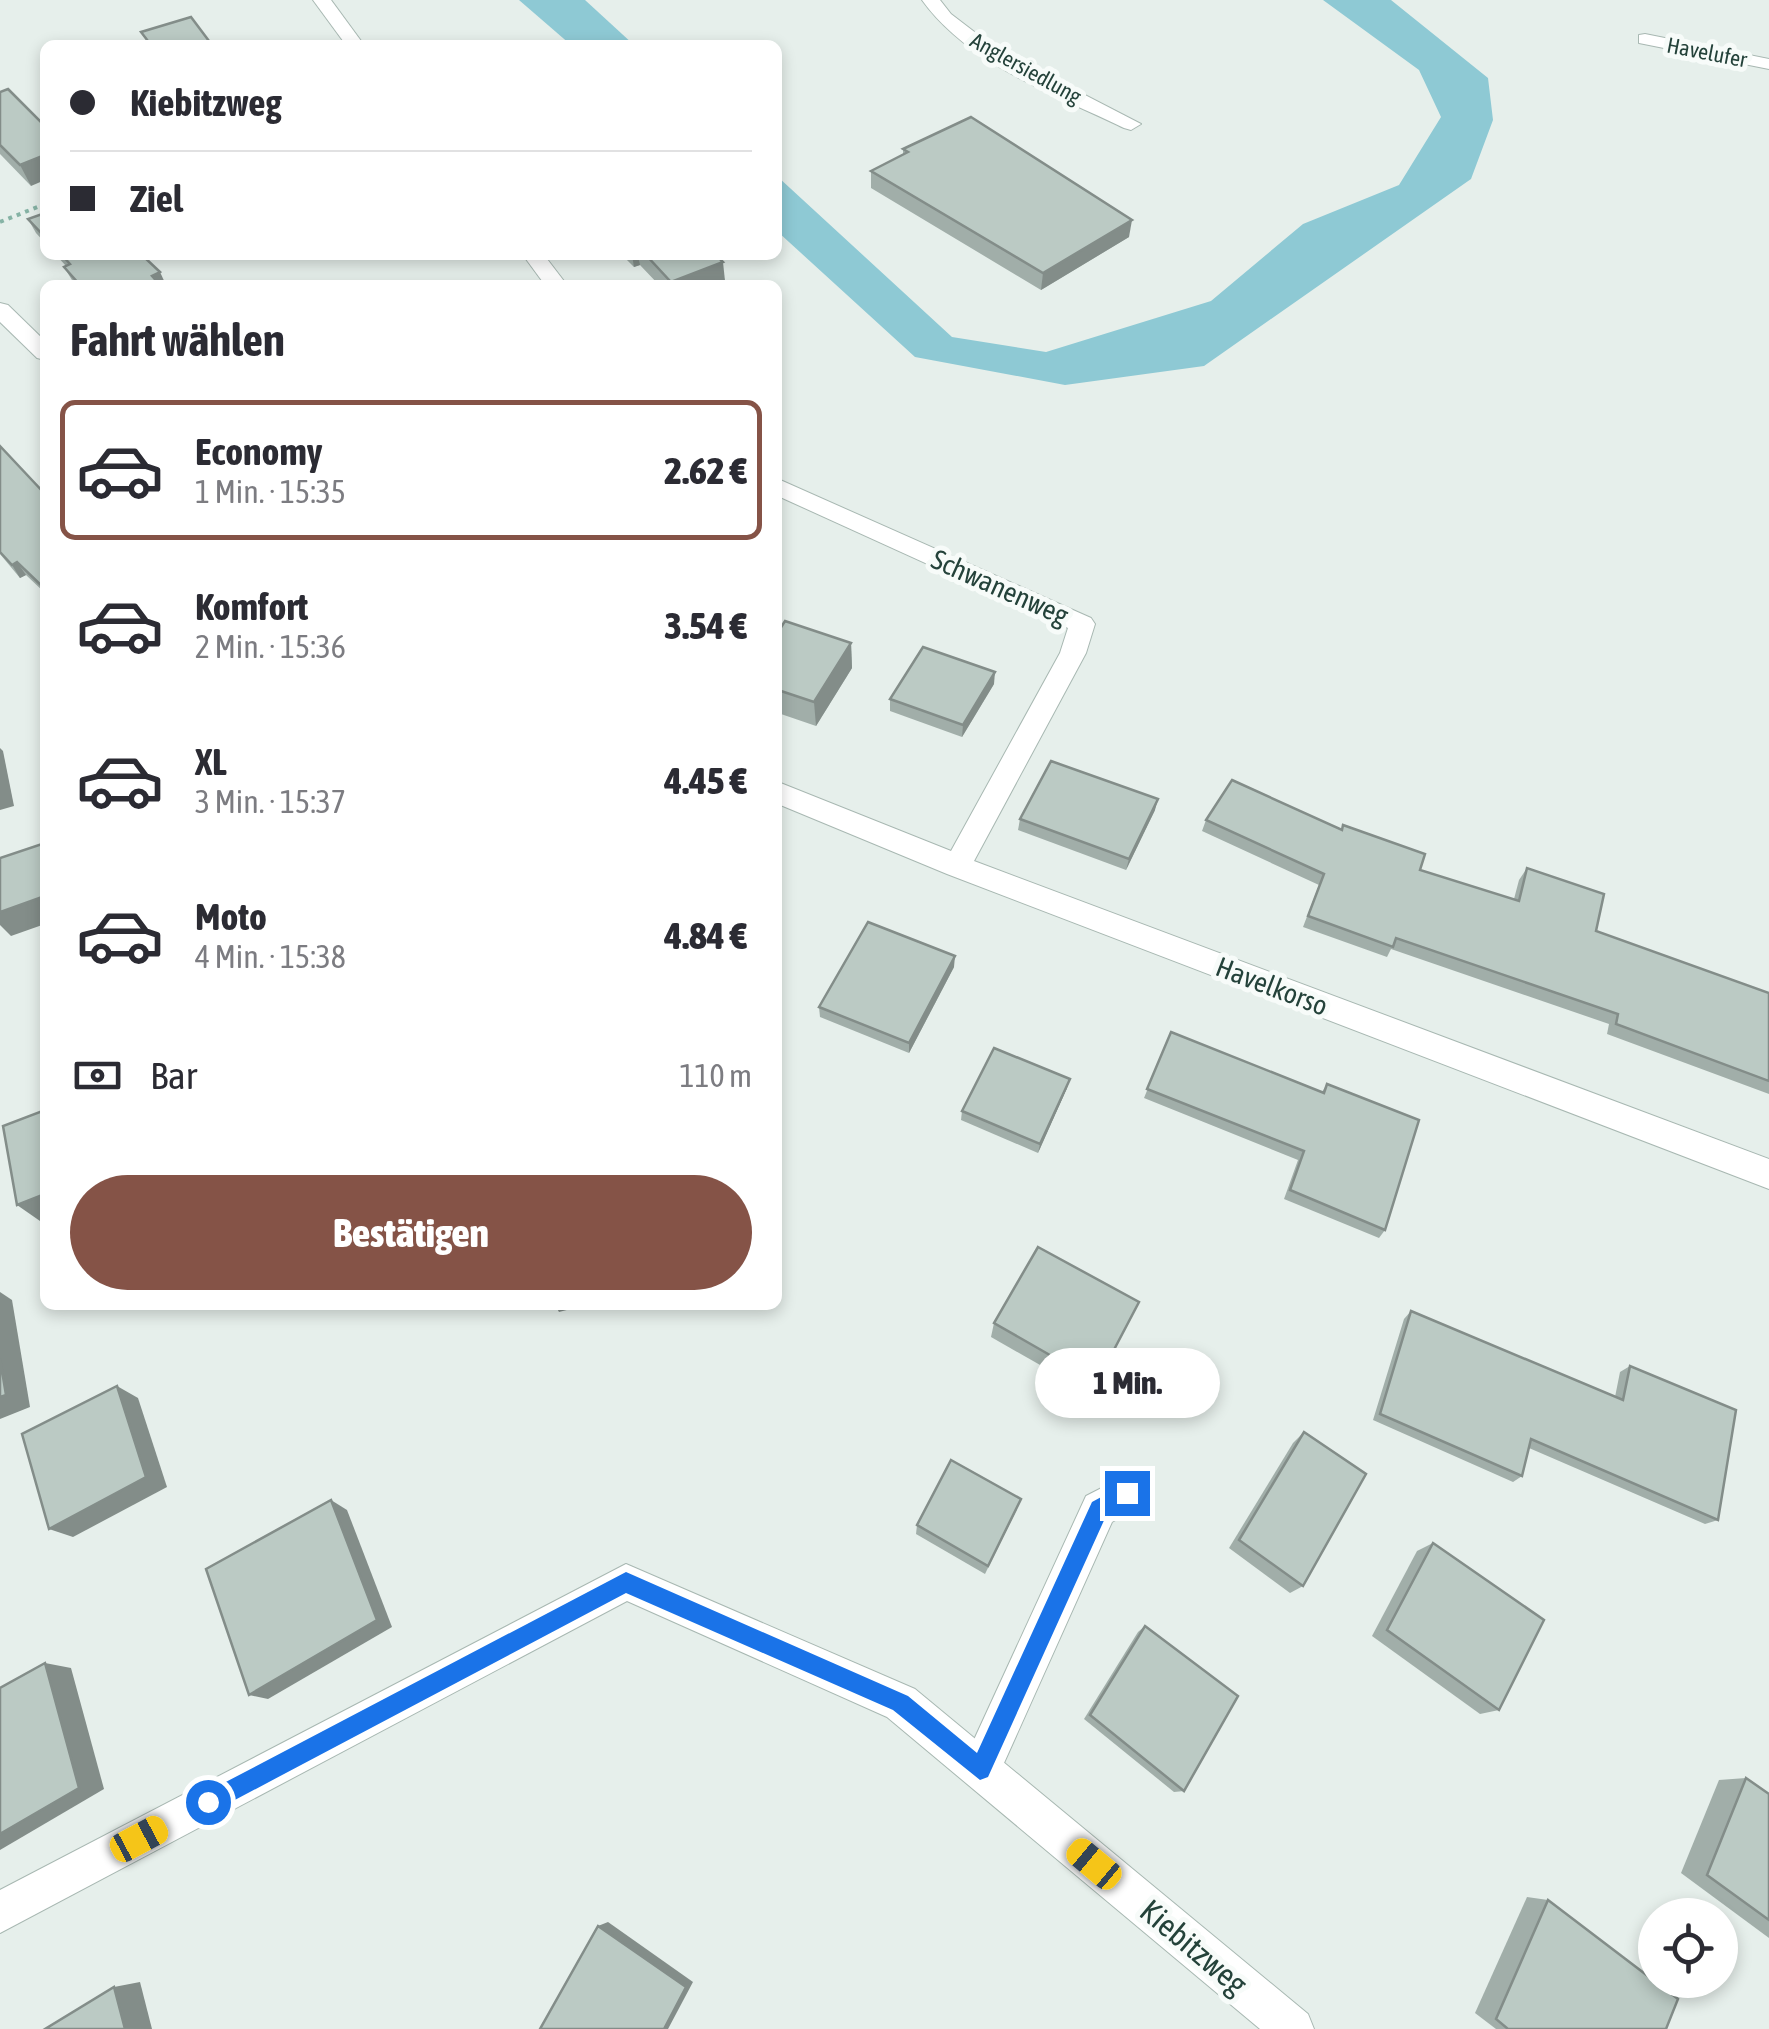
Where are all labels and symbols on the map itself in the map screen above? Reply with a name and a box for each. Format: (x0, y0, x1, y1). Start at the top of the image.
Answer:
street label: Anglersiedlung (966, 27, 1086, 109)
street label: Havelufer (1665, 32, 1750, 73)
street label: Schwanenweg (927, 543, 1073, 631)
street label: Havelkorso (1212, 950, 1332, 1022)
callout: 1 Min. (1034, 1348, 1220, 1418)
route end (1105, 1471, 1150, 1516)
route start (186, 1780, 231, 1825)
car (105, 1812, 173, 1866)
car (1061, 1833, 1127, 1895)
street label: Kiebitzweg (1133, 1892, 1255, 2002)

